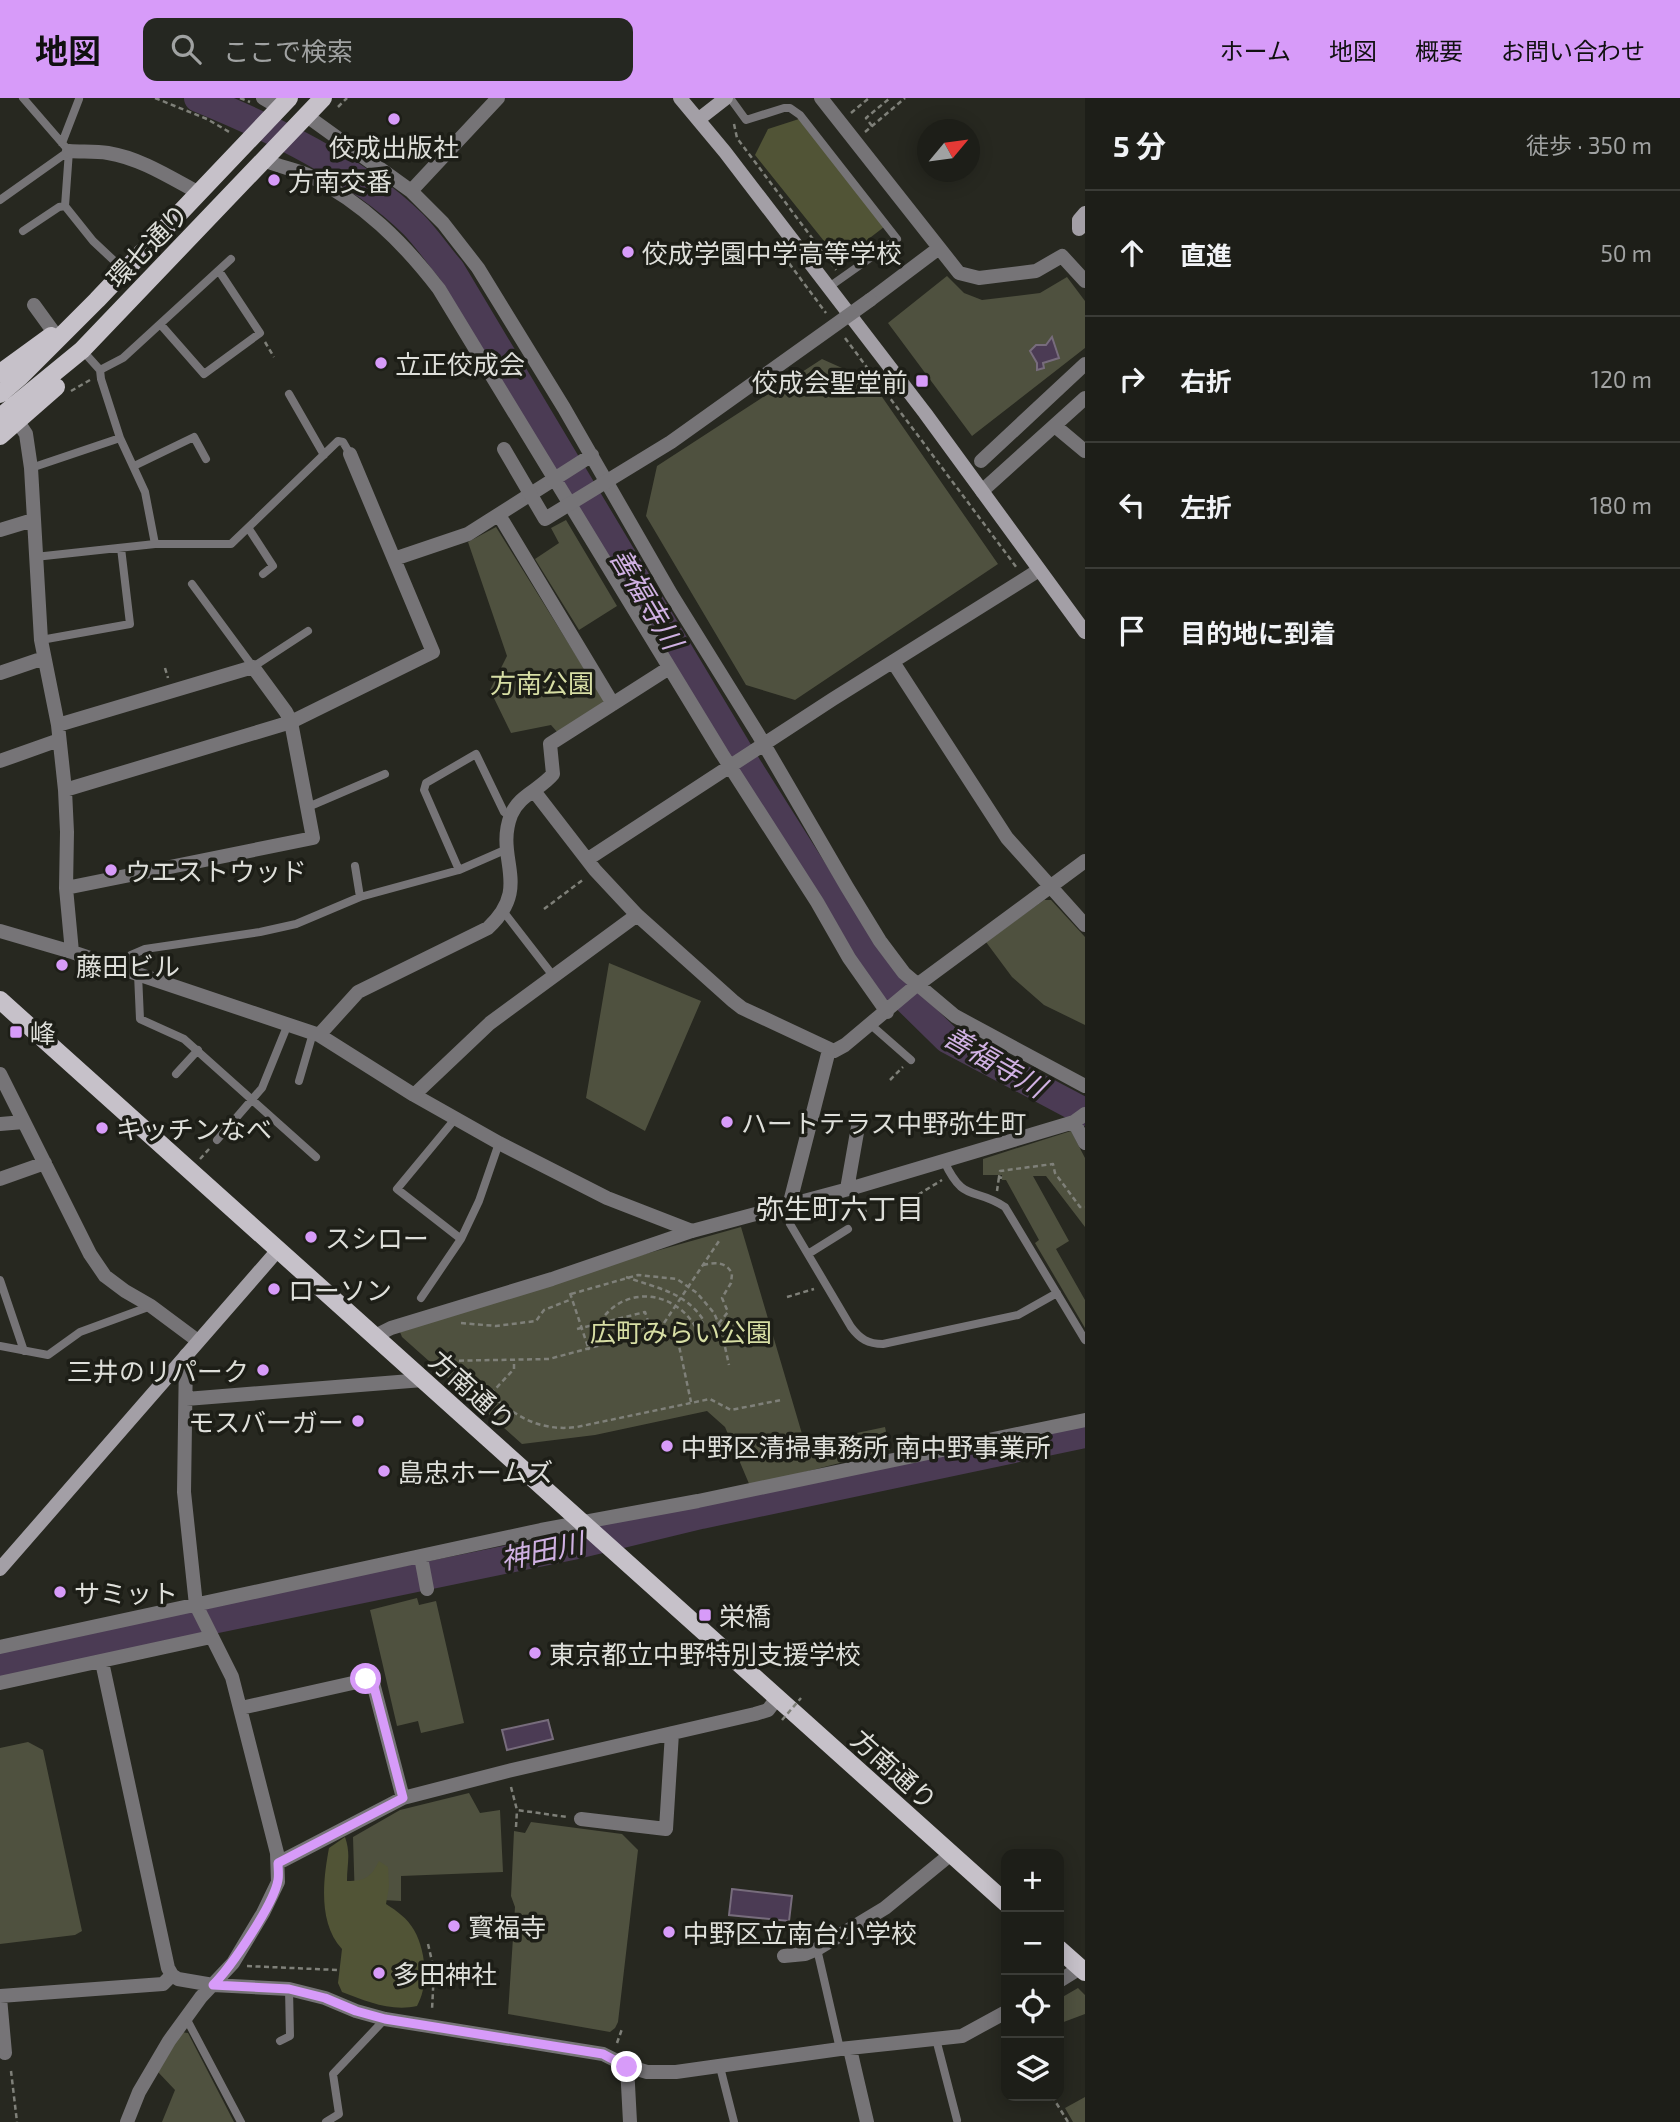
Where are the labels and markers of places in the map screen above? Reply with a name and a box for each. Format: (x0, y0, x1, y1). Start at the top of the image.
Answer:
marker: 佼成出版社 (386, 111, 402, 127)
place label: 佼成出版社 (329, 131, 459, 162)
place label: 方南交番 (288, 165, 392, 196)
marker: 方南交番 (266, 172, 282, 188)
place label: 佼成学園中学高等学校 (642, 237, 902, 268)
marker: 佼成学園中学高等学校 (620, 244, 636, 260)
place label: 立正佼成会 (395, 348, 525, 379)
marker: 立正佼成会 (373, 355, 389, 371)
place label: 佼成会聖堂前 (752, 366, 908, 397)
marker: 佼成会聖堂前 (914, 373, 930, 389)
place label: ウエストウッド (125, 855, 307, 886)
marker: ウエストウッド (103, 862, 119, 878)
place label: 藤田ビル (76, 950, 180, 981)
marker: 藤田ビル (54, 957, 70, 973)
place label: 峰 (30, 1017, 56, 1048)
marker: 峰 (8, 1024, 24, 1040)
place label: ハートテラス中野弥生町 (741, 1107, 1026, 1138)
place label: キッチンなべ (116, 1113, 272, 1144)
marker: ハートテラス中野弥生町 (719, 1114, 735, 1130)
marker: キッチンなべ (94, 1120, 110, 1136)
place label: スシロー (325, 1222, 429, 1253)
marker: スシロー (303, 1229, 319, 1245)
place label: ローソン (288, 1274, 392, 1305)
marker: ローソン (266, 1281, 282, 1297)
place label: 三井のリパーク (67, 1355, 249, 1386)
marker: 三井のリパーク (255, 1362, 271, 1378)
place label: モスバーガー (188, 1406, 344, 1437)
marker: モスバーガー (350, 1413, 366, 1429)
place label: 中野区清掃事務所 南中野事業所 (681, 1431, 1051, 1462)
marker: 中野区清掃事務所 南中野事業所 (659, 1438, 675, 1454)
place label: 島忠ホームズ (398, 1456, 553, 1487)
marker: 島忠ホームズ (376, 1463, 392, 1479)
place label: サミット (74, 1577, 178, 1608)
marker: サミット (52, 1584, 68, 1600)
place label: 栄橋 (719, 1600, 771, 1631)
marker: 栄橋 (697, 1607, 713, 1623)
place label: 東京都立中野特別支援学校 (549, 1638, 861, 1669)
marker: 東京都立中野特別支援学校 (527, 1645, 543, 1661)
place label: 寳福寺 (468, 1911, 546, 1942)
place label: 中野区立南台小学校 (683, 1917, 917, 1948)
marker: 寳福寺 (446, 1918, 462, 1934)
marker: 中野区立南台小学校 (661, 1924, 677, 1940)
place label: 多田神社 (393, 1958, 497, 1989)
marker: 多田神社 (371, 1965, 387, 1981)

